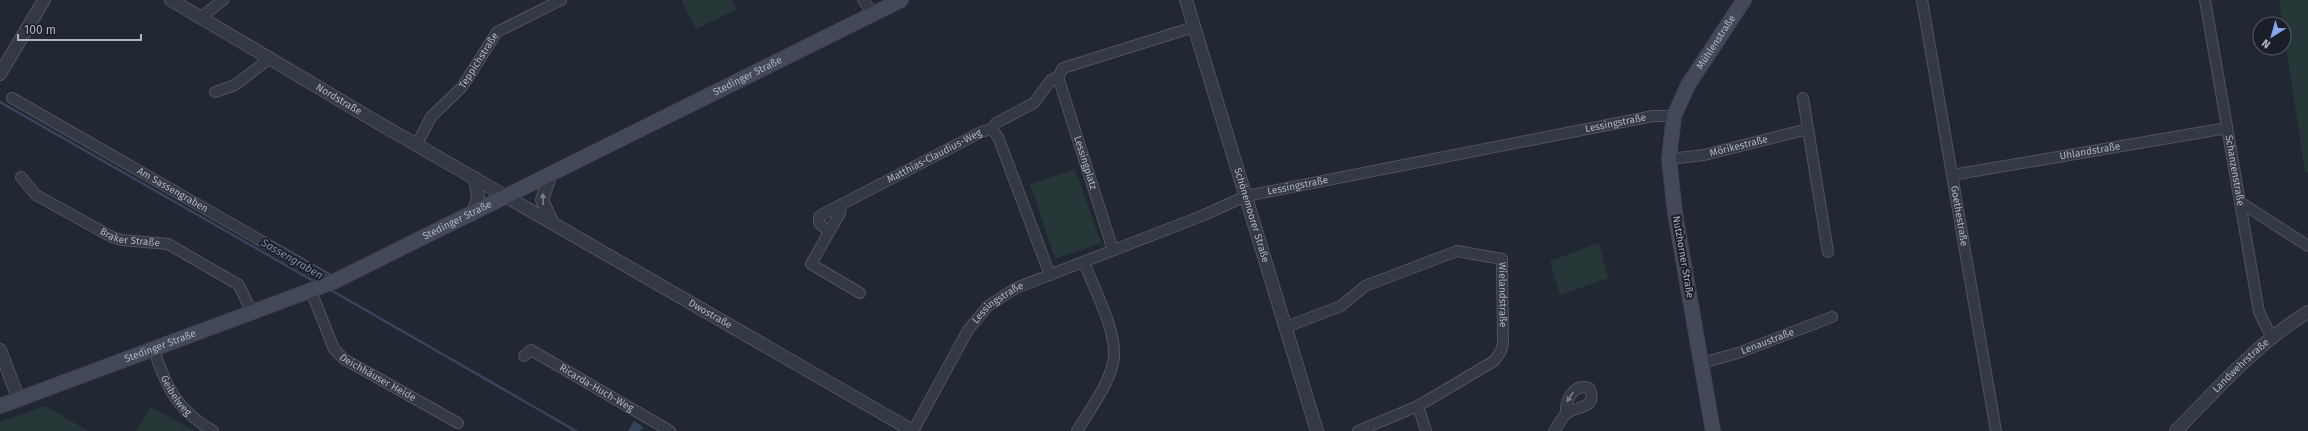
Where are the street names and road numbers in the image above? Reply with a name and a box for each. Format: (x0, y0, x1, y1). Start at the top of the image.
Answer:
street label: Mühlenstraße (1694, 13, 1738, 72)
street label: Teppichstraße (457, 30, 501, 91)
street label: Stedinger Straße (711, 54, 784, 98)
street label: Nordstraße (314, 81, 364, 118)
street label: Lessingstraße (1584, 111, 1647, 135)
street label: Matthias-Claudius-Weg (885, 126, 984, 186)
street label: Mörikestraße (1708, 133, 1769, 159)
street label: Lessingplatz (1071, 134, 1100, 192)
street label: Schanzenstraße (2222, 134, 2247, 207)
street label: Uhlandstraße (2059, 140, 2121, 162)
street label: Am Sassengraben (135, 165, 210, 215)
street label: Schönemoorer Straße (1231, 166, 1271, 264)
street label: Lessingstraße (1266, 174, 1329, 198)
street label: Goethestraße (1948, 185, 1970, 247)
street label: Stedinger Straße (421, 198, 494, 243)
street label: Nutzhorner Straße (1670, 215, 1696, 299)
street label: Braker Straße (98, 225, 160, 249)
street label: Wielandstraße (1496, 262, 1509, 328)
street label: Lessingstraße (970, 280, 1025, 326)
street label: Dwostraße (686, 297, 734, 331)
street label: Lenaustraße (1739, 326, 1796, 357)
street label: Stedinger Straße (123, 328, 198, 365)
street label: Landwehrstraße (2210, 336, 2272, 395)
street label: Deichhäuser Heide (337, 352, 418, 404)
street label: Ricarda-Huch-Weg (557, 362, 637, 415)
street label: Geibelweg (158, 374, 194, 419)

